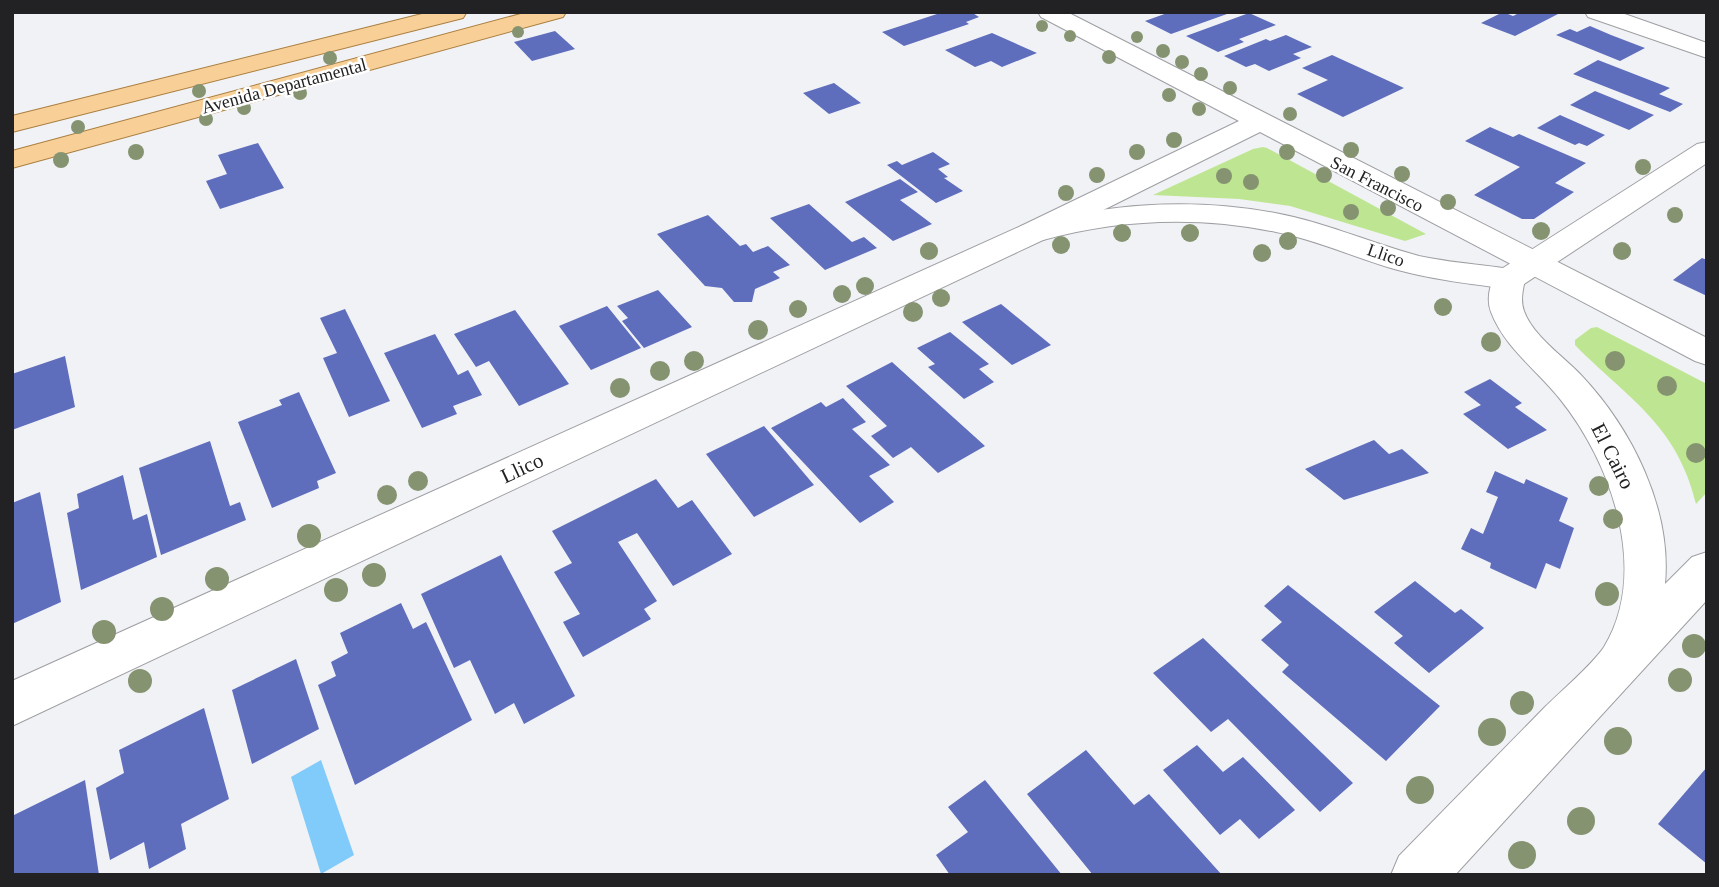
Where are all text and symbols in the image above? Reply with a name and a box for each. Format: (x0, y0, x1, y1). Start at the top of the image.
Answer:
street label: Avenida Departamental (199, 54, 369, 118)
street label: San Francisco (1327, 152, 1427, 216)
street label: Llico (1365, 239, 1407, 271)
street label: El Cairo (1586, 419, 1640, 493)
street label: Llico (497, 448, 547, 488)

